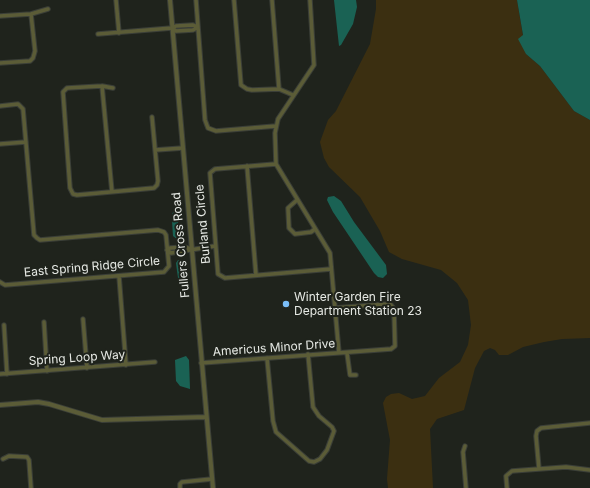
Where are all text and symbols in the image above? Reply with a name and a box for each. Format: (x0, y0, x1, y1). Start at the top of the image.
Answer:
street label: Burland Circle (192, 184, 214, 264)
street label: Fullers Cross Road (169, 192, 193, 298)
street label: East Spring Ridge Circle (23, 254, 161, 280)
place label: Winter Garden Fire Department Station 23 (294, 290, 422, 318)
marker: Winter Garden Fire Department Station 23 (281, 299, 291, 309)
street label: Americus Minor Drive (212, 337, 336, 359)
street label: Spring Loop Way (28, 347, 126, 369)

